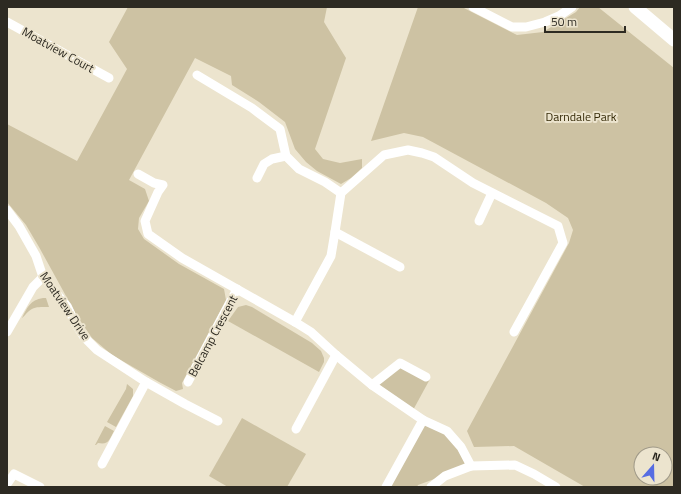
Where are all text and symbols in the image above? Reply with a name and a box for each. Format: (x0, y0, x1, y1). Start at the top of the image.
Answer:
scale bar (545, 8, 625, 34)
text: 50 m (551, 12, 577, 31)
street label: Moatview Court (19, 22, 99, 78)
park label: Darndale Park (545, 107, 617, 126)
street label: Moatview Drive (35, 268, 95, 344)
street label: Belcamp Crescent (183, 291, 243, 380)
north arrow (633, 446, 673, 486)
text: N (650, 448, 663, 465)

